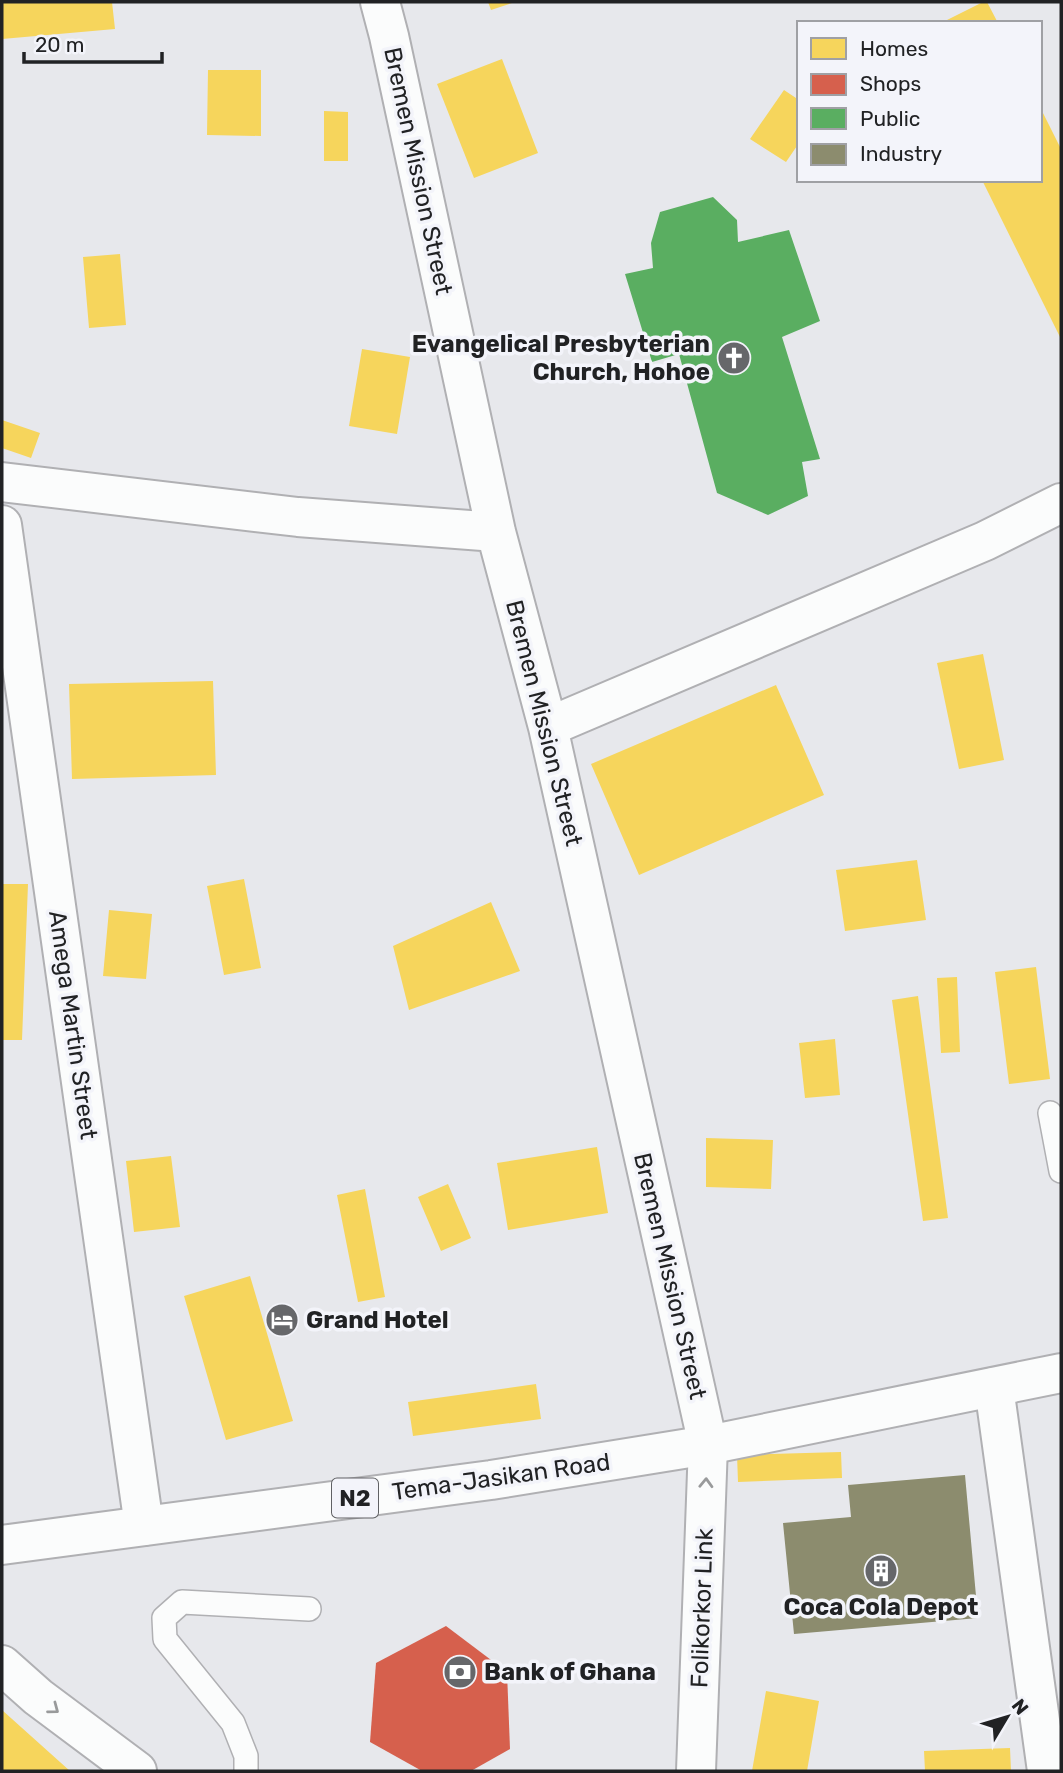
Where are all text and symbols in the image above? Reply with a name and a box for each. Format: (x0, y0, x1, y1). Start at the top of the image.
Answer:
scale bar (24, 21, 163, 65)
legend (797, 21, 1042, 182)
text: 20 m (35, 32, 84, 57)
text: Homes (860, 36, 928, 61)
street label: Bremen Mission Street (378, 45, 458, 297)
text: Shops (860, 71, 921, 96)
text: Public (860, 106, 920, 131)
text: Industry (860, 141, 942, 166)
place label: Evangelical Presbyterian Church, Hohoe (412, 330, 710, 386)
church icon: Evangelical Presbyterian Church, Hohoe (715, 339, 753, 377)
street label: Bremen Mission Street (500, 597, 588, 849)
street label: Amega Martin Street (43, 909, 103, 1141)
street label: Bremen Mission Street (628, 1150, 712, 1402)
hotel icon: Grand Hotel (263, 1301, 301, 1339)
place label: Grand Hotel (306, 1306, 449, 1334)
street label: Tema-Jasikan Road (390, 1448, 612, 1506)
one-way arrow (699, 1477, 714, 1488)
road number: N2 (332, 1478, 378, 1518)
street label: Folikorkor Link (685, 1527, 719, 1689)
building icon: Coca Cola Depot (862, 1552, 900, 1590)
place label: Coca Cola Depot (784, 1593, 979, 1621)
bank icon: Bank of Ghana (441, 1653, 479, 1691)
place label: Bank of Ghana (484, 1658, 656, 1686)
north arrow (972, 1682, 1042, 1752)
text: N (1007, 1694, 1033, 1719)
one-way arrow (46, 1701, 59, 1713)

